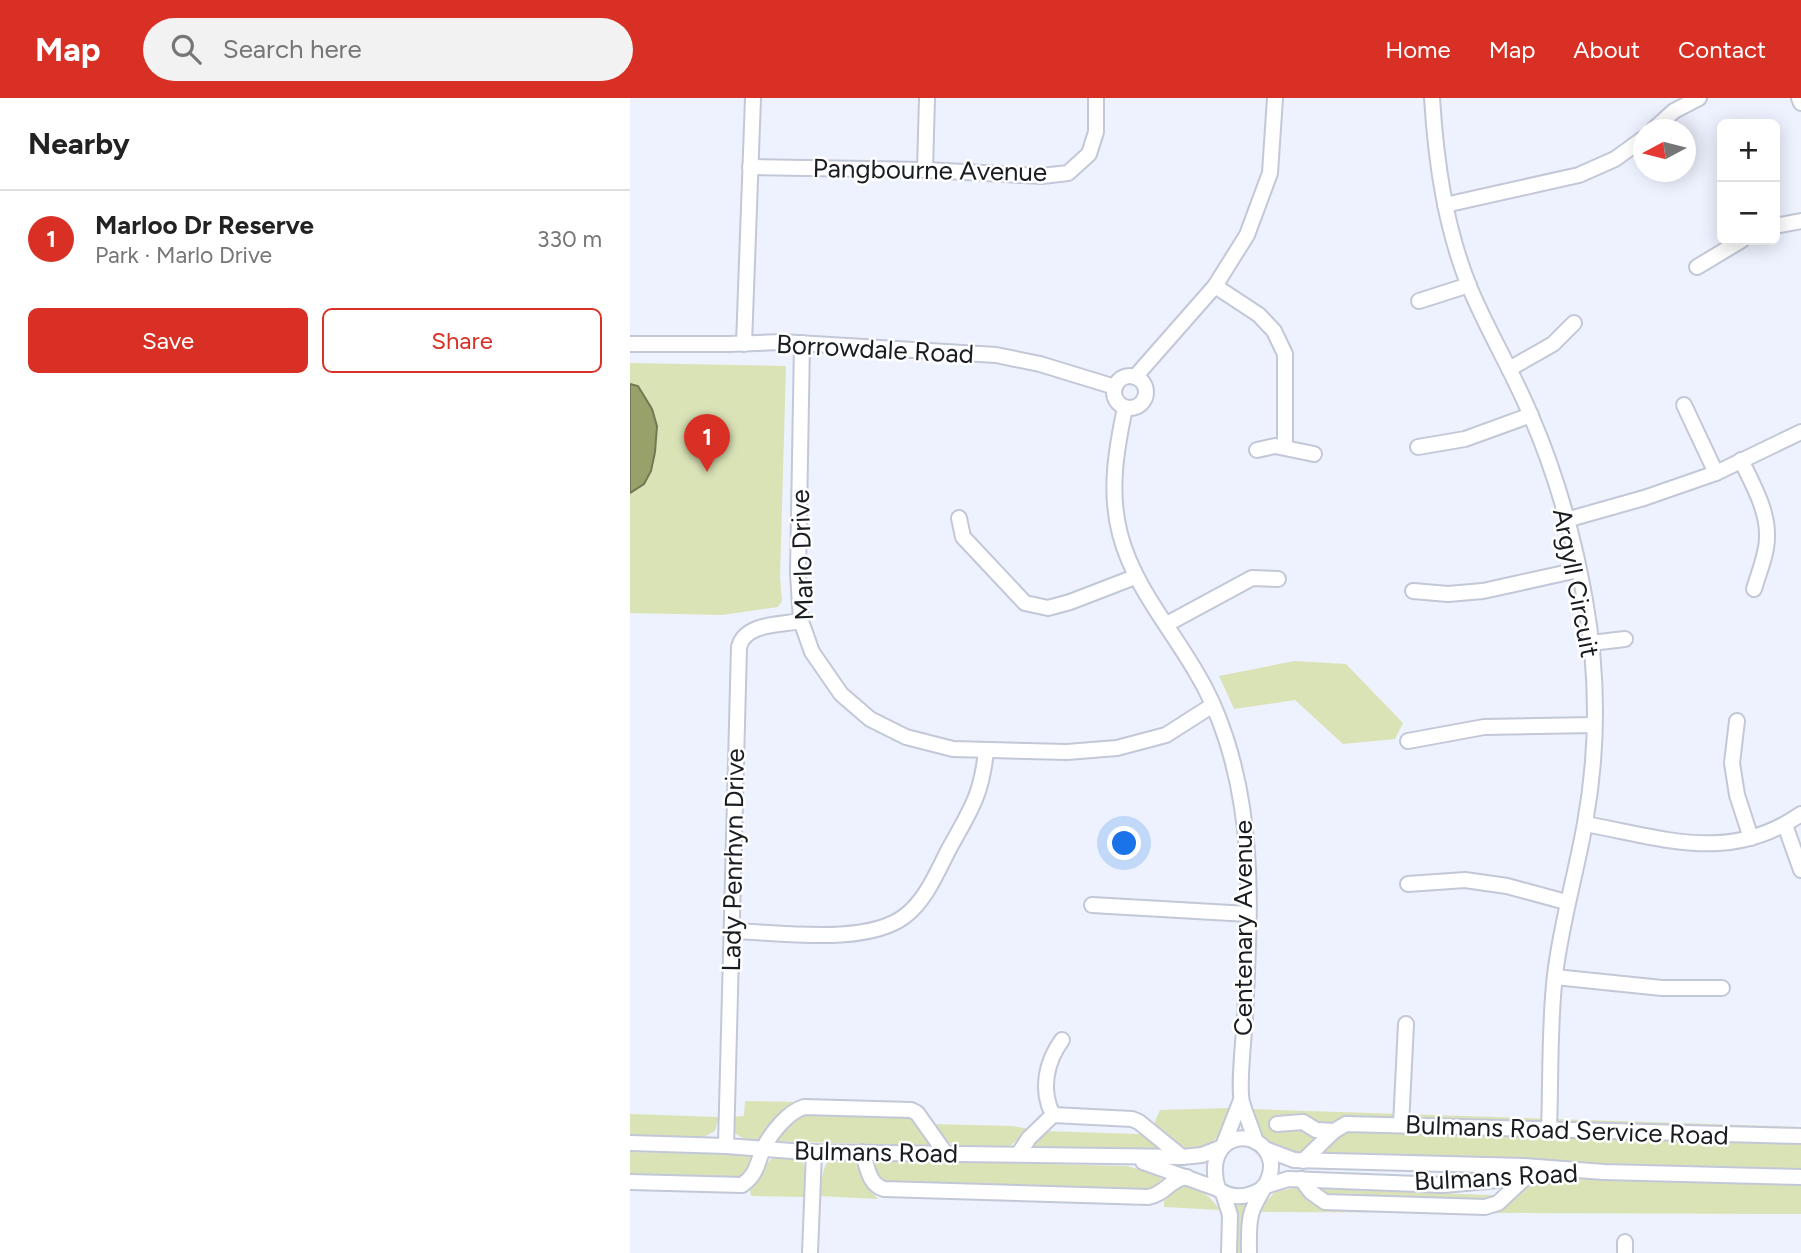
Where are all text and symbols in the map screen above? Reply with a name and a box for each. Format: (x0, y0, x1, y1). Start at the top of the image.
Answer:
search box (143, 18, 633, 81)
text: Map (35, 30, 101, 69)
icon: search (167, 30, 205, 68)
text: Search here (223, 33, 362, 65)
text: Home (1385, 35, 1451, 64)
text: Map (1489, 35, 1535, 64)
text: About (1573, 35, 1640, 64)
text: Contact (1678, 35, 1766, 64)
north arrow (1633, 119, 1696, 182)
map controls (1717, 119, 1780, 245)
button: + (1717, 119, 1780, 182)
text: Nearby (28, 125, 130, 162)
street label: Pangbourne Avenue (812, 152, 1048, 188)
button: − (1717, 182, 1780, 245)
text: Marloo Dr Reserve (95, 209, 314, 241)
text: 1 (46, 225, 56, 253)
text: 330 m (537, 225, 602, 253)
text: Park · Marlo Drive (95, 241, 272, 269)
button: Save (28, 308, 308, 373)
button: Share (322, 308, 602, 373)
street label: Borrowdale Road (775, 328, 975, 370)
pin: 1 (684, 414, 730, 472)
street label: Marlo Drive (784, 489, 820, 621)
street label: Argyll Circuit (1546, 506, 1606, 660)
street label: Lady Penrhyn Drive (715, 748, 751, 972)
street label: Centenary Avenue (1227, 820, 1259, 1036)
your location (1107, 826, 1141, 860)
street label: Bulmans Road Service Road (1405, 1108, 1729, 1152)
street label: Bulmans Road (794, 1135, 958, 1169)
street label: Bulmans Road (1413, 1157, 1579, 1197)

